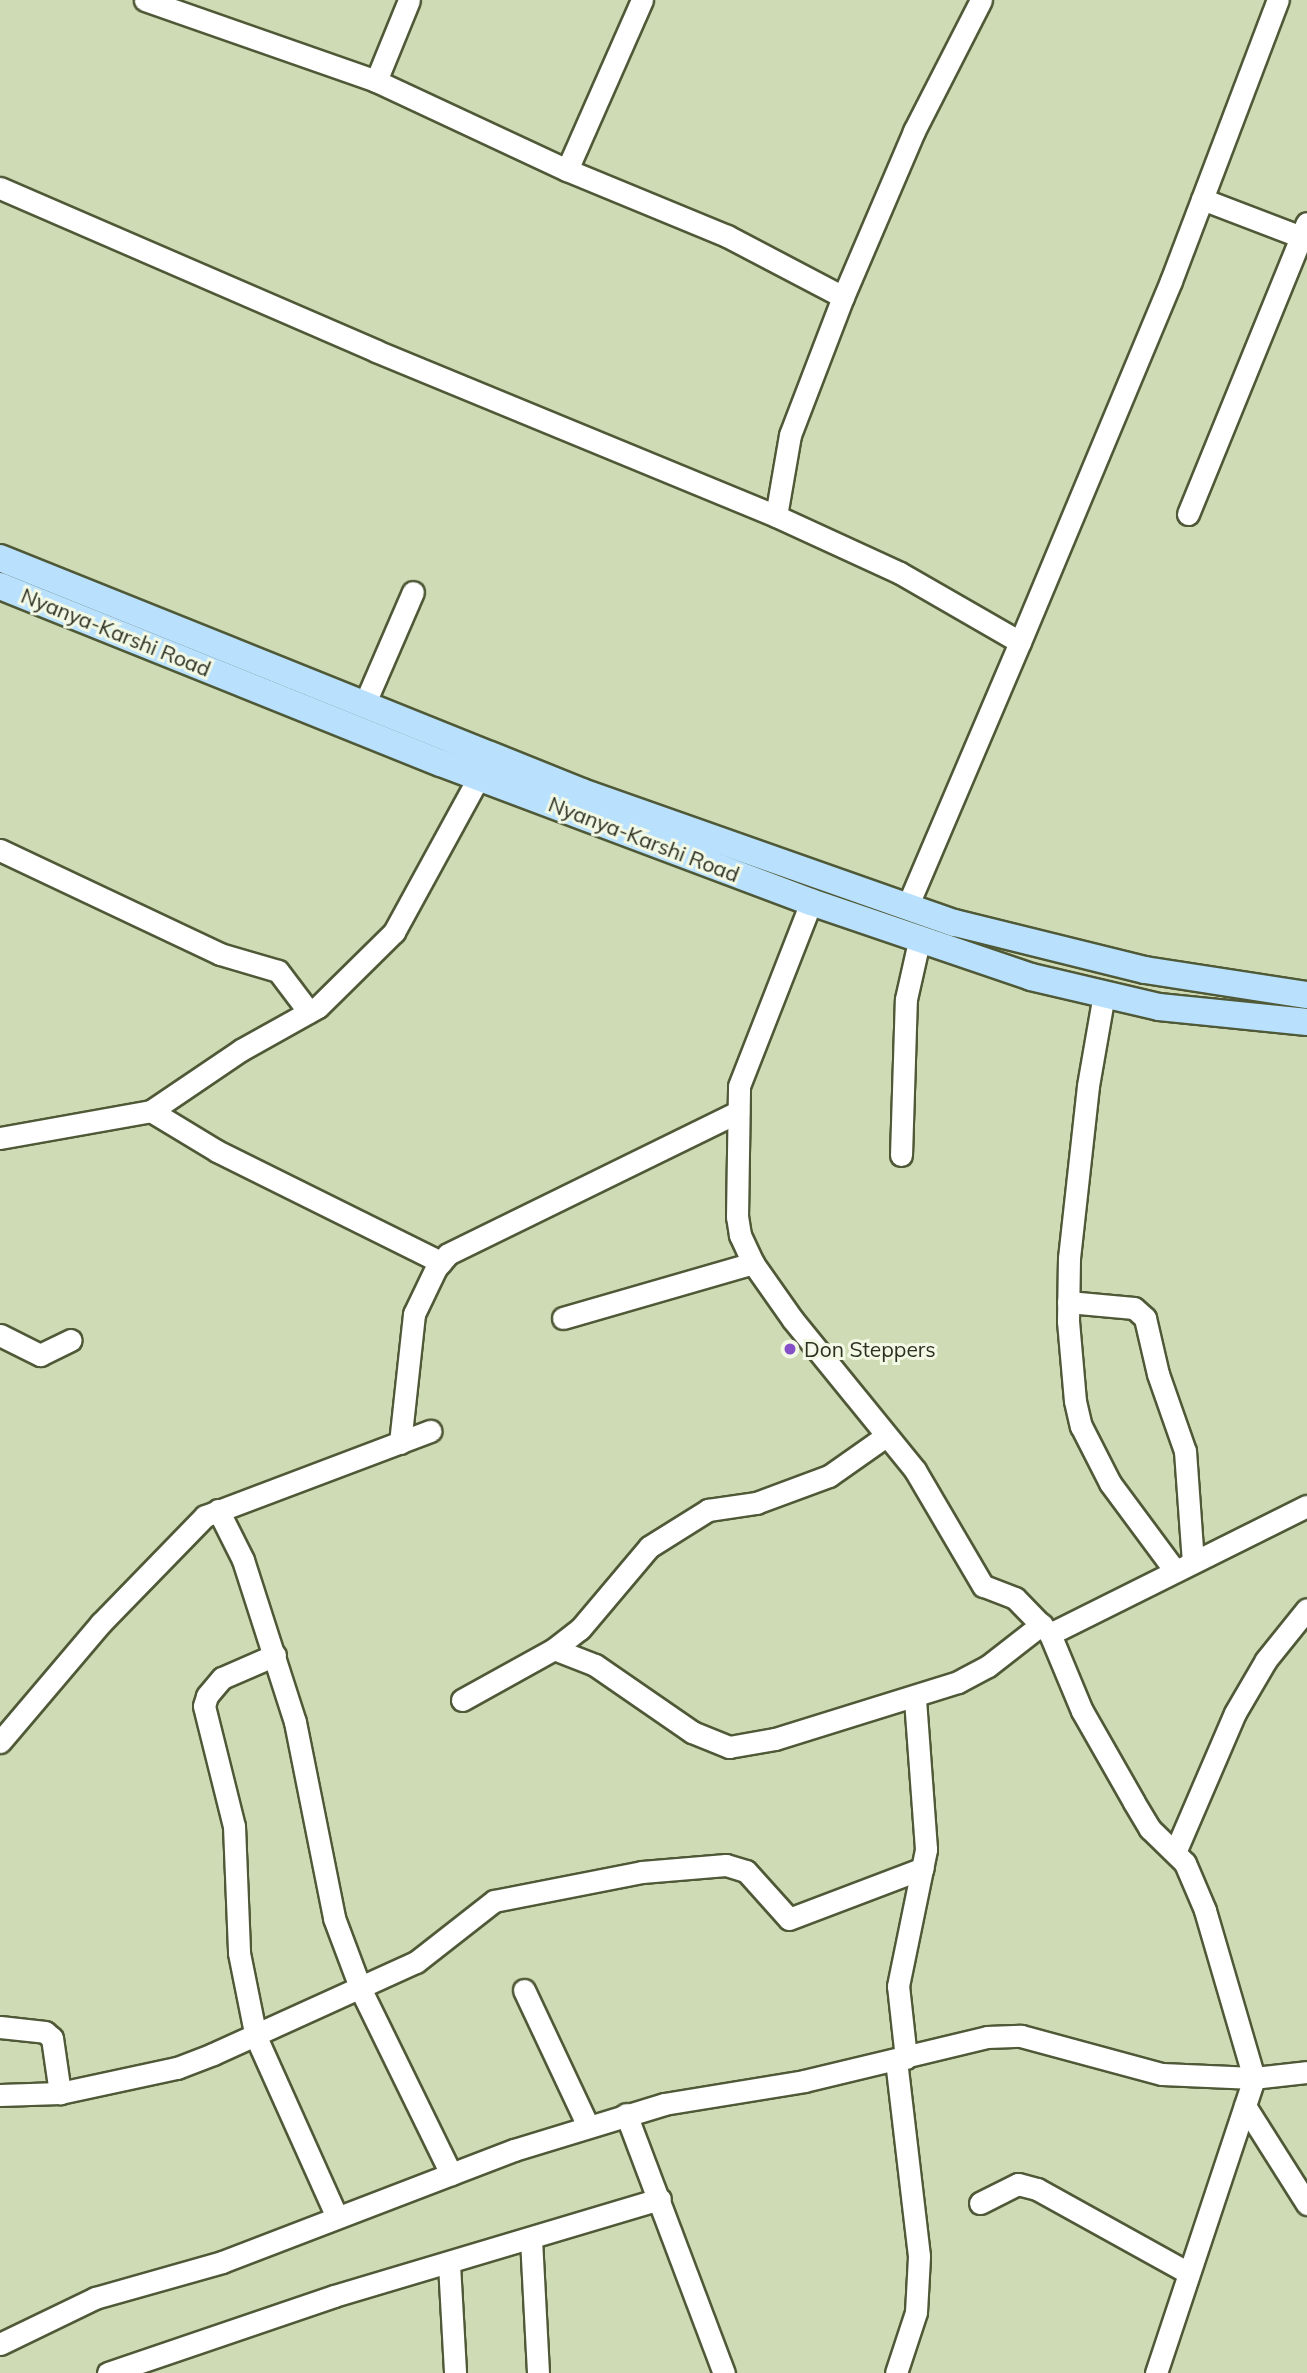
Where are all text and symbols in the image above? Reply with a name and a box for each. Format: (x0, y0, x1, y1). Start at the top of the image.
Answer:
street label: Nyanya-Karshi Road (18, 582, 214, 682)
street label: Nyanya-Karshi Road (545, 791, 743, 887)
place label: Don Steppers (804, 1336, 936, 1362)
marker: Don Steppers (782, 1341, 798, 1357)

